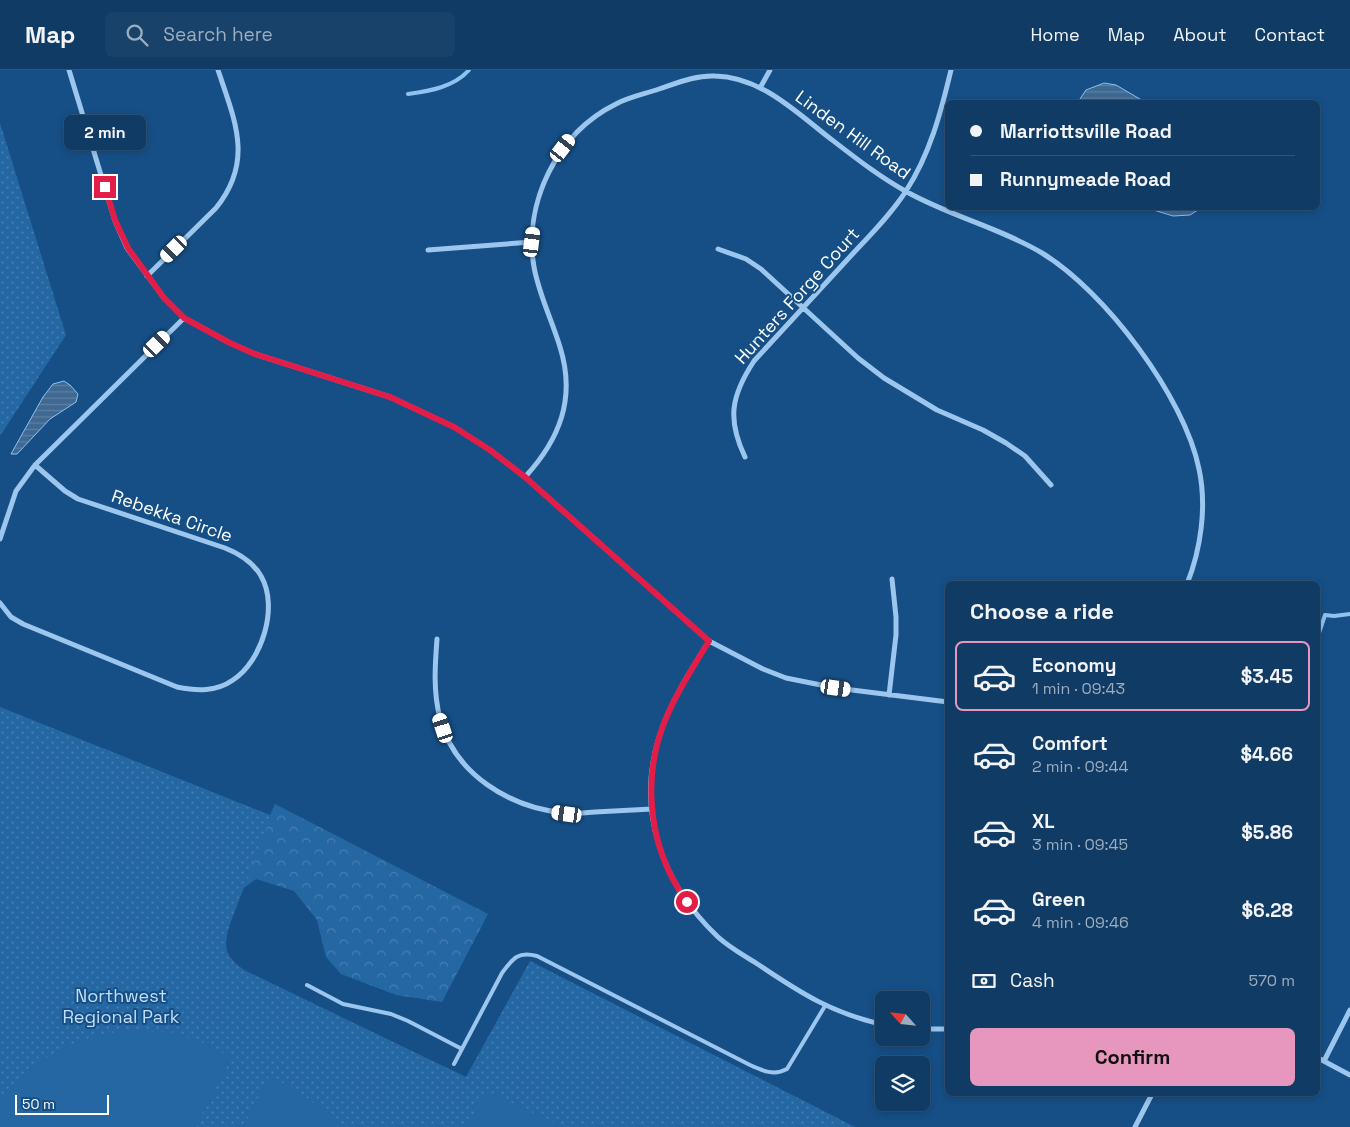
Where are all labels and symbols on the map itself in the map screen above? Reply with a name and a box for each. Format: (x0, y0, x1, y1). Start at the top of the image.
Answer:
street label: Linden Hill Road (791, 85, 915, 184)
callout: 2 min (64, 114, 146, 150)
car (547, 132, 578, 164)
route end (94, 176, 116, 198)
street label: Hunters Forge Court (729, 223, 864, 369)
car (522, 226, 541, 258)
car (158, 233, 189, 265)
car (140, 328, 173, 360)
street label: Rebekka Circle (109, 484, 236, 547)
car (820, 678, 851, 698)
car (431, 711, 454, 745)
car (551, 804, 582, 824)
route start (676, 891, 698, 913)
park label: Northwest Regional Park (63, 984, 180, 1028)
north arrow (875, 991, 930, 1046)
scale bar (15, 1092, 109, 1115)

